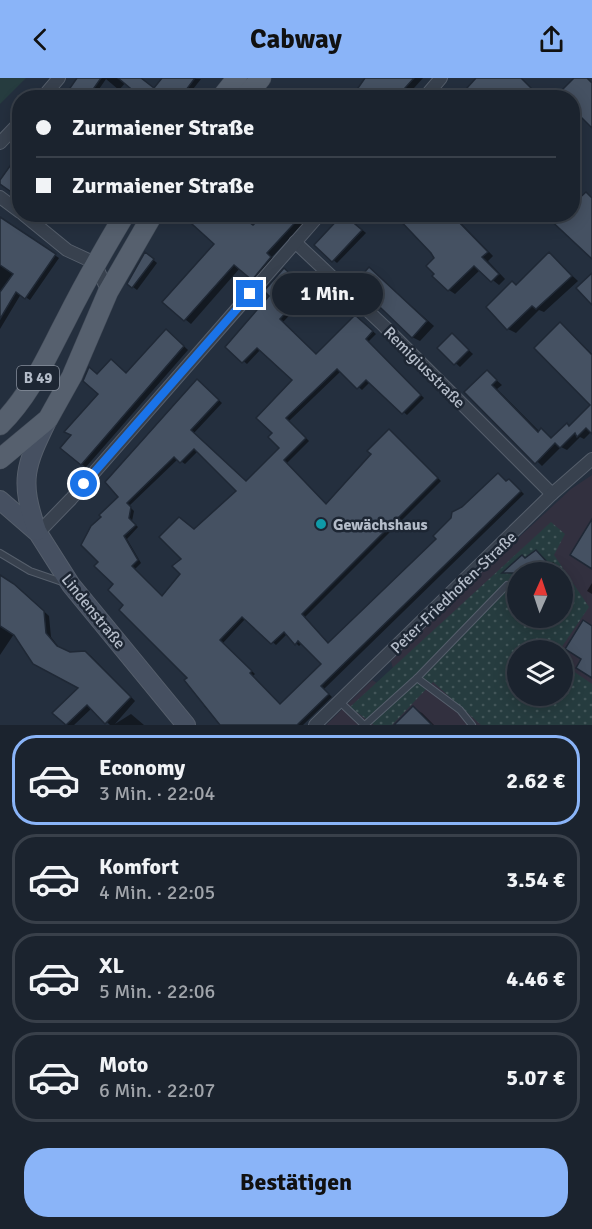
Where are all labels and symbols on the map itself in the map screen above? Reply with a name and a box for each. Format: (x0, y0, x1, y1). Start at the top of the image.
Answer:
callout: 1 Min. (271, 273, 382, 315)
route end (236, 280, 263, 307)
street label: Remigiusstraße (379, 323, 469, 413)
road number: B 49 (17, 366, 59, 390)
route start (70, 470, 97, 497)
place label: Gewächshaus (333, 515, 428, 535)
marker: Gewächshaus (314, 517, 328, 531)
street label: Peter-Friedhofen-Straße (387, 527, 521, 658)
north arrow (507, 562, 573, 628)
street label: Lindenstraße (57, 570, 130, 653)

